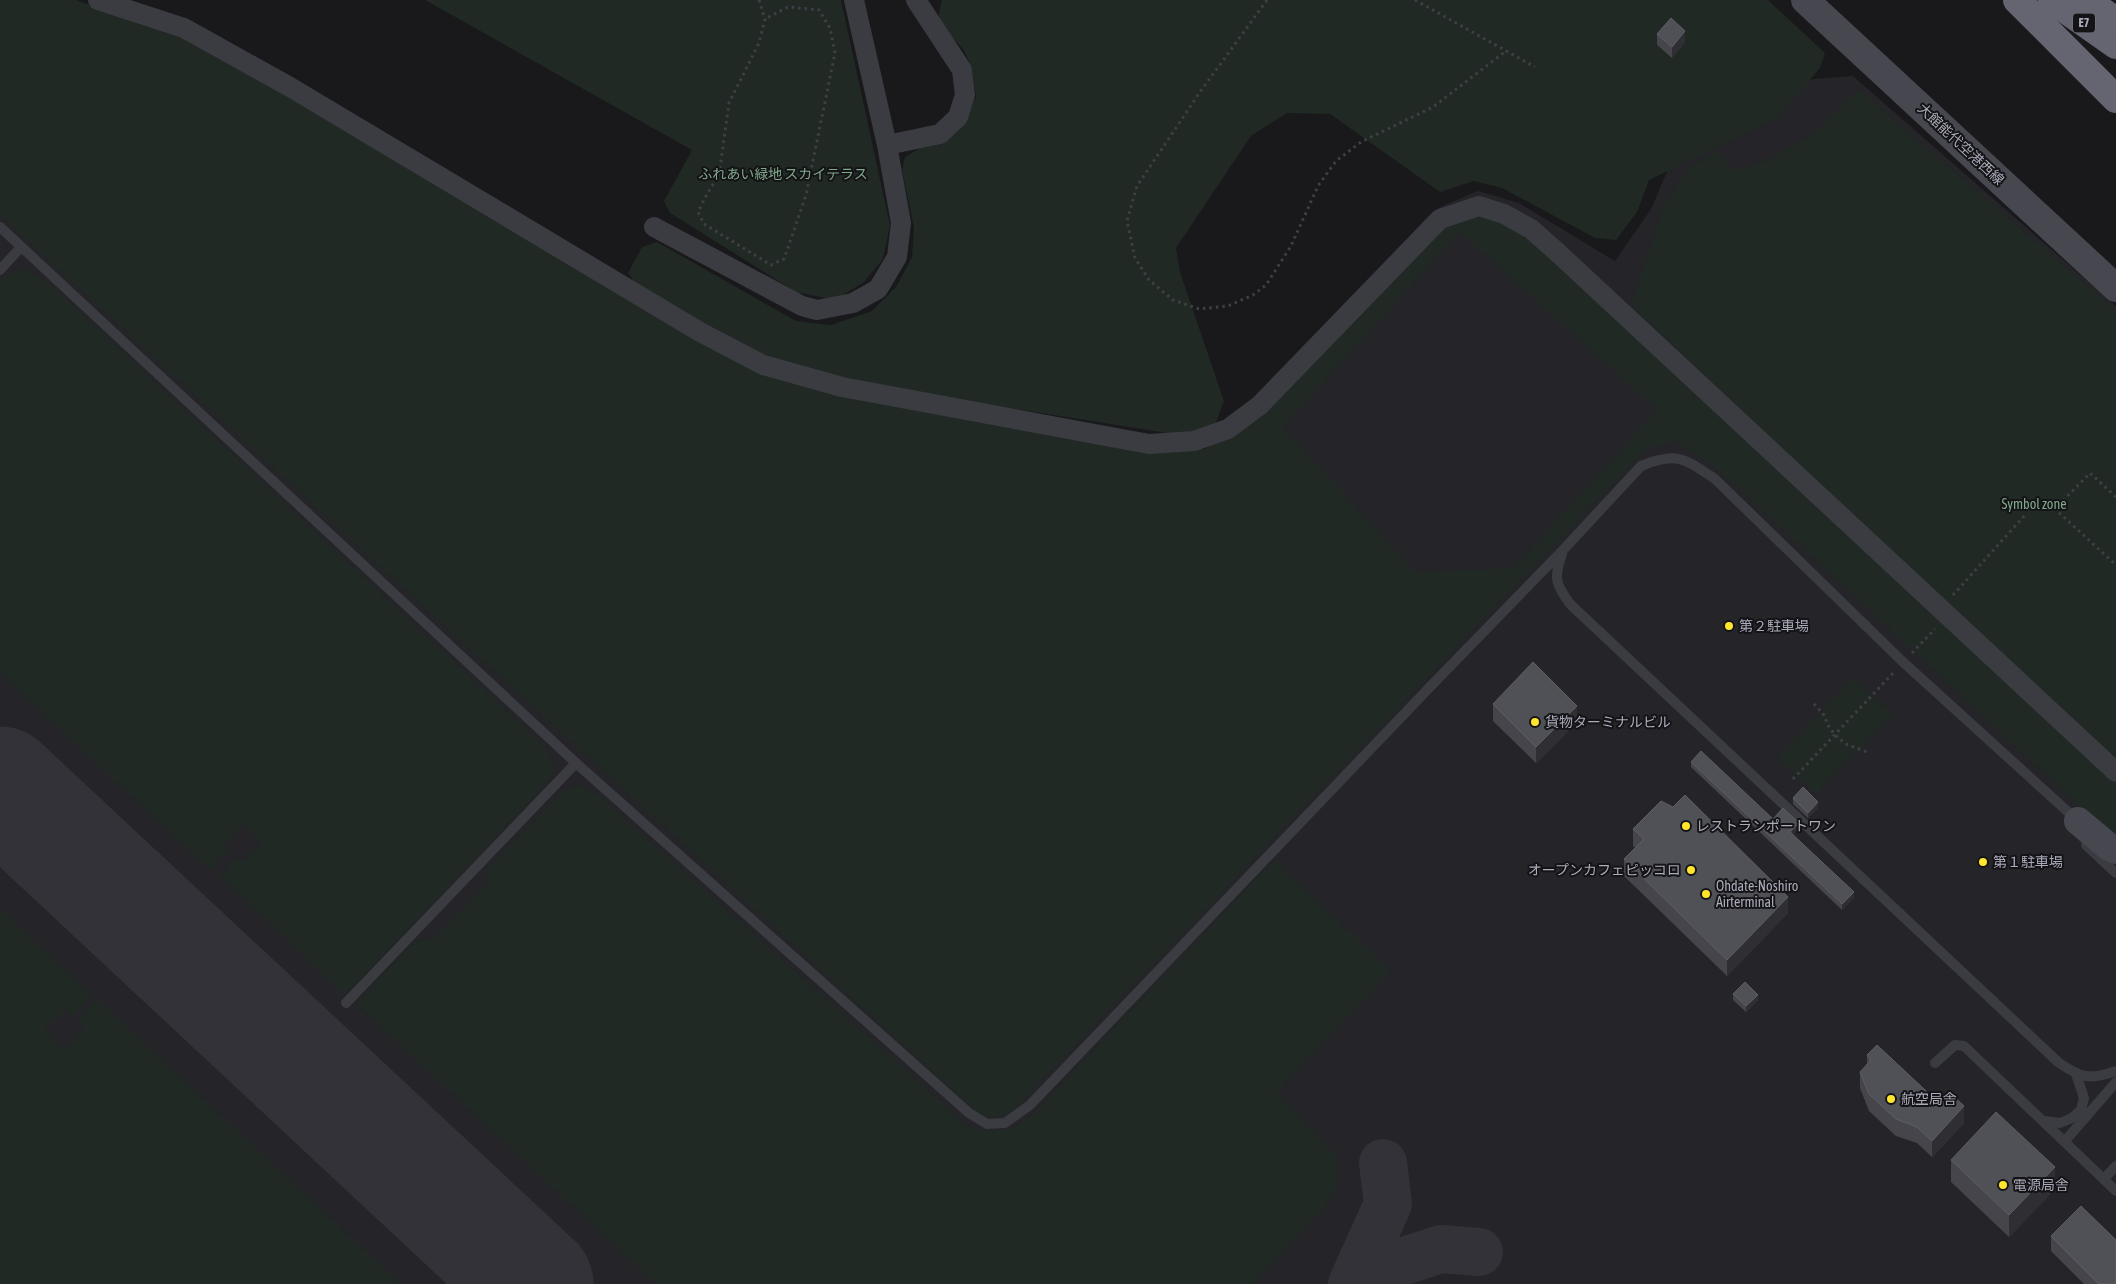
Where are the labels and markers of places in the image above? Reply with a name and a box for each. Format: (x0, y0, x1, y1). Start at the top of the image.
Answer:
place label: 第２駐車場 (1739, 618, 1809, 634)
marker: 第２駐車場 (1723, 620, 1735, 632)
place label: 貨物ターミナルビル (1545, 714, 1671, 730)
marker: 貨物ターミナルビル (1529, 716, 1541, 728)
place label: レストランポートワン (1696, 818, 1836, 834)
marker: レストランポートワン (1680, 820, 1692, 832)
place label: 第１駐車場 (1993, 854, 2063, 870)
marker: 第１駐車場 (1977, 856, 1989, 868)
place label: オープンカフェピッコロ (1528, 862, 1681, 878)
marker: オープンカフェピッコロ (1685, 864, 1697, 876)
place label: Ohdate-Noshiro Airterminal (1716, 878, 1798, 910)
marker: Ohdate-Noshiro Airterminal (1700, 888, 1712, 900)
place label: 航空局舎 (1901, 1091, 1957, 1107)
marker: 航空局舎 (1885, 1093, 1897, 1105)
place label: 電源局舎 (2013, 1177, 2069, 1193)
marker: 電源局舎 (1997, 1179, 2009, 1191)

